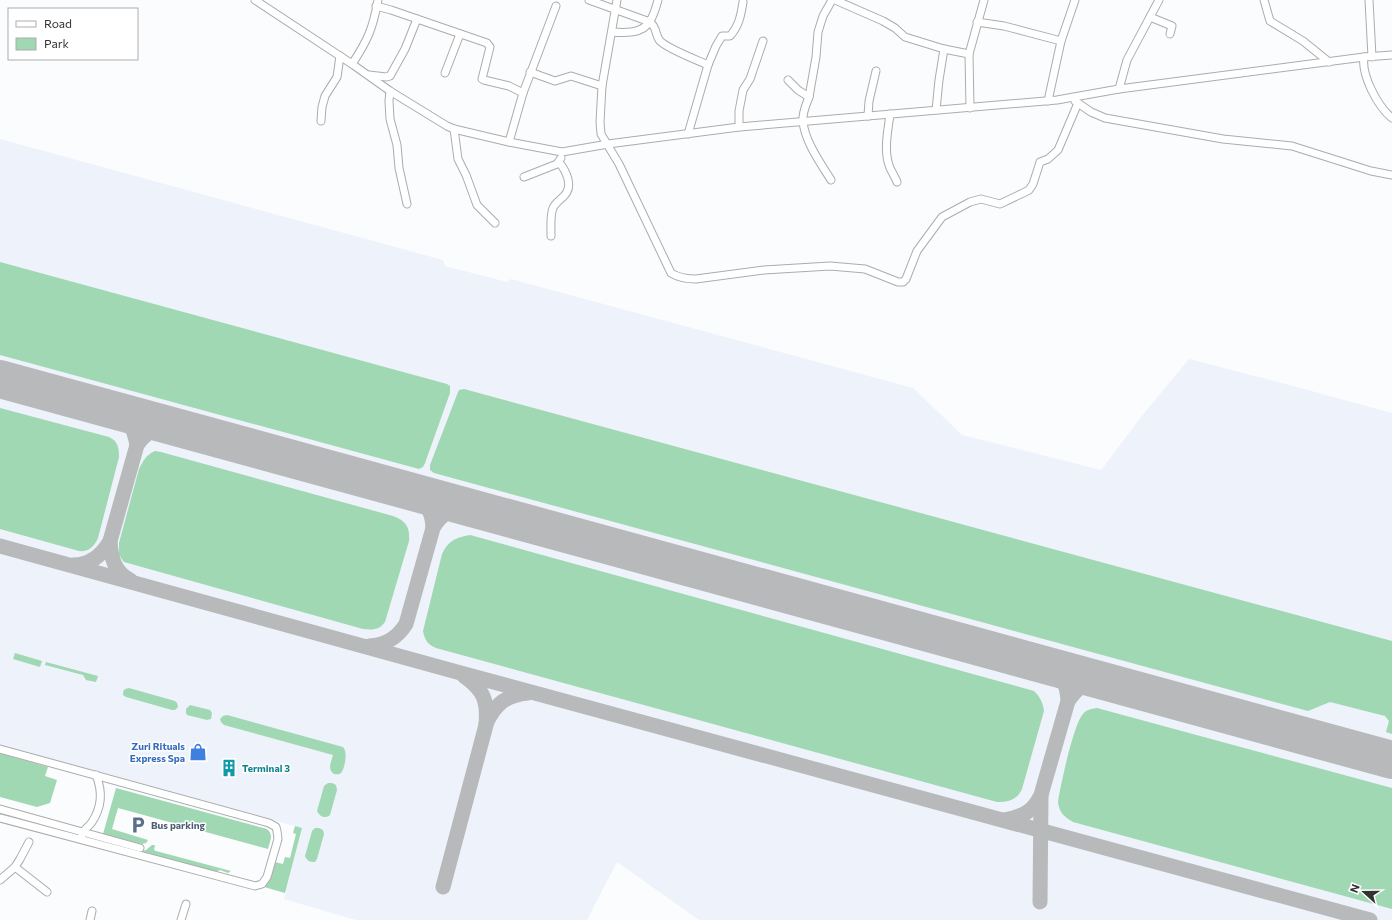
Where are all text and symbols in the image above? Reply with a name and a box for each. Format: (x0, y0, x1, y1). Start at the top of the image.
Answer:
legend (8, 8, 138, 60)
text: Road (44, 16, 72, 30)
text: Park (44, 36, 70, 50)
place label: Zuri Rituals Express Spa (130, 740, 185, 764)
shop icon: Zuri Rituals Express Spa (188, 742, 208, 762)
building icon: Terminal 3 (219, 758, 239, 778)
place label: Terminal 3 (242, 762, 290, 774)
parking icon: Bus parking (128, 815, 148, 835)
place label: Bus parking (151, 819, 206, 831)
north arrow (1344, 872, 1384, 912)
text: N (1347, 882, 1362, 894)

